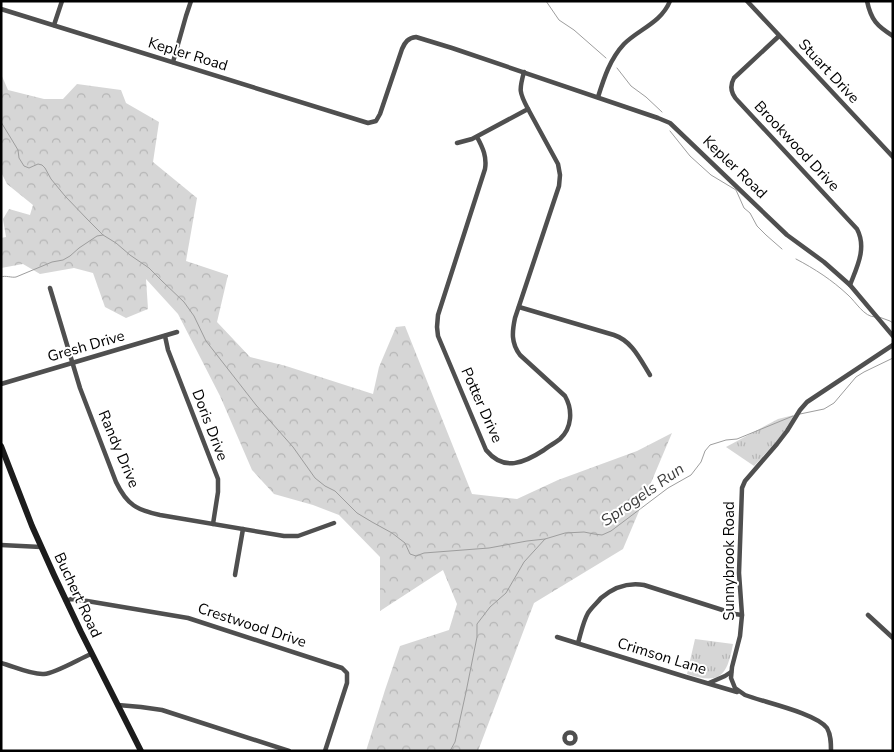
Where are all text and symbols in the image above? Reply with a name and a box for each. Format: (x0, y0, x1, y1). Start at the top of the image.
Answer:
street label: Kepler Road (146, 32, 230, 76)
street label: Stuart Drive (794, 34, 864, 108)
street label: Brookwood Drive (750, 96, 844, 196)
street label: Kepler Road (698, 131, 772, 203)
street label: Gresh Drive (45, 325, 127, 367)
street label: Potter Drive (457, 364, 508, 446)
street label: Doris Drive (187, 386, 233, 464)
street label: Randy Drive (94, 407, 144, 491)
water label: Sprogels Run (597, 458, 689, 532)
street label: Sunnybrook Road (719, 501, 739, 621)
street label: Buchert Road (50, 549, 106, 641)
street label: Crestwood Drive (195, 598, 309, 652)
street label: Crimson Lane (615, 633, 709, 679)

